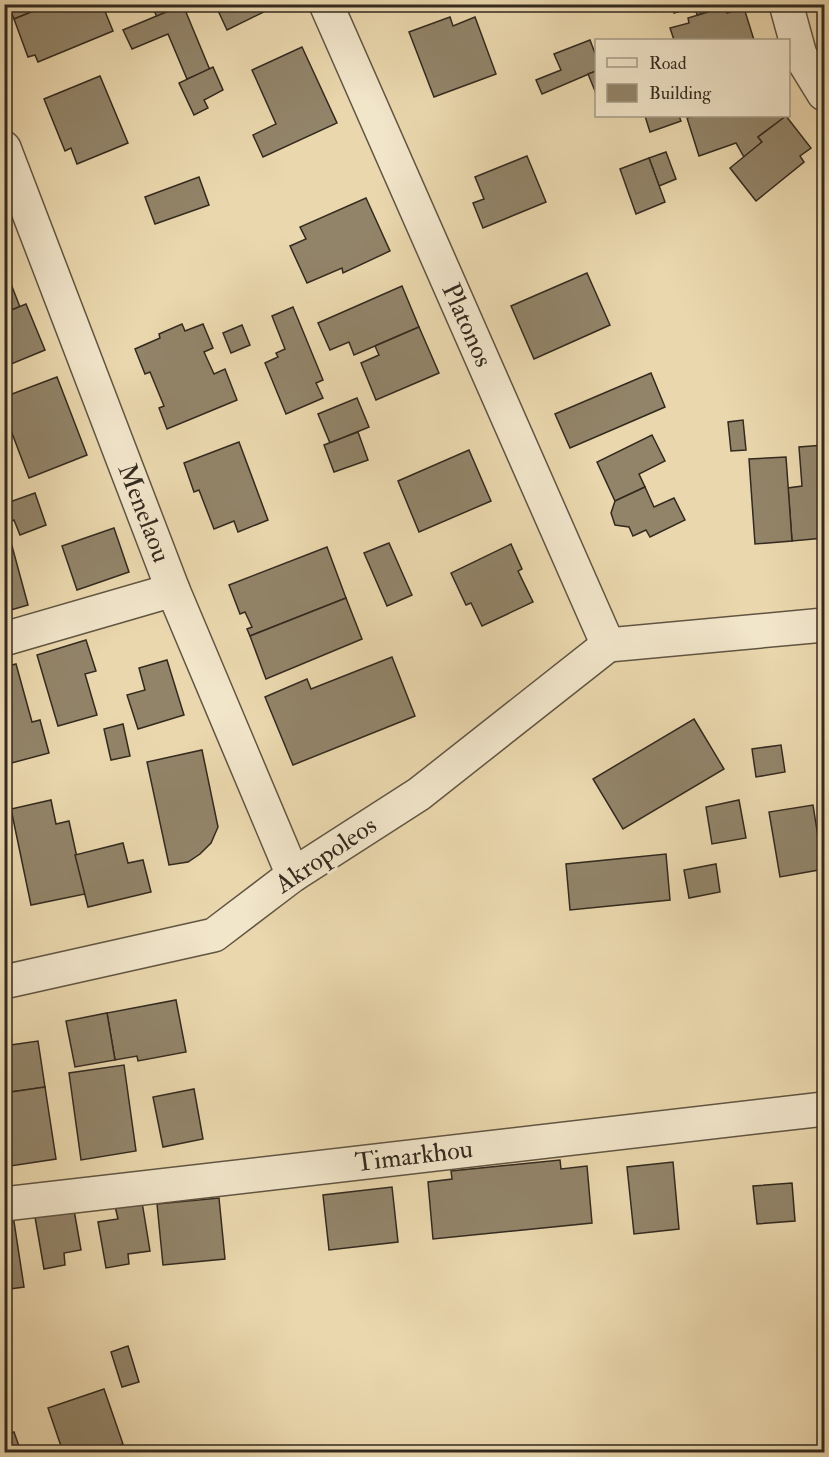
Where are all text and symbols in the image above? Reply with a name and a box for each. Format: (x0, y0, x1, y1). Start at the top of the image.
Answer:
legend (595, 39, 790, 117)
text: Road (649, 52, 687, 75)
text: Building (649, 82, 712, 105)
street label: Platonos (434, 278, 500, 372)
street label: Menelaou (111, 459, 177, 567)
street label: Akropoleos (268, 809, 383, 902)
street label: Timarkhou (353, 1133, 475, 1179)

